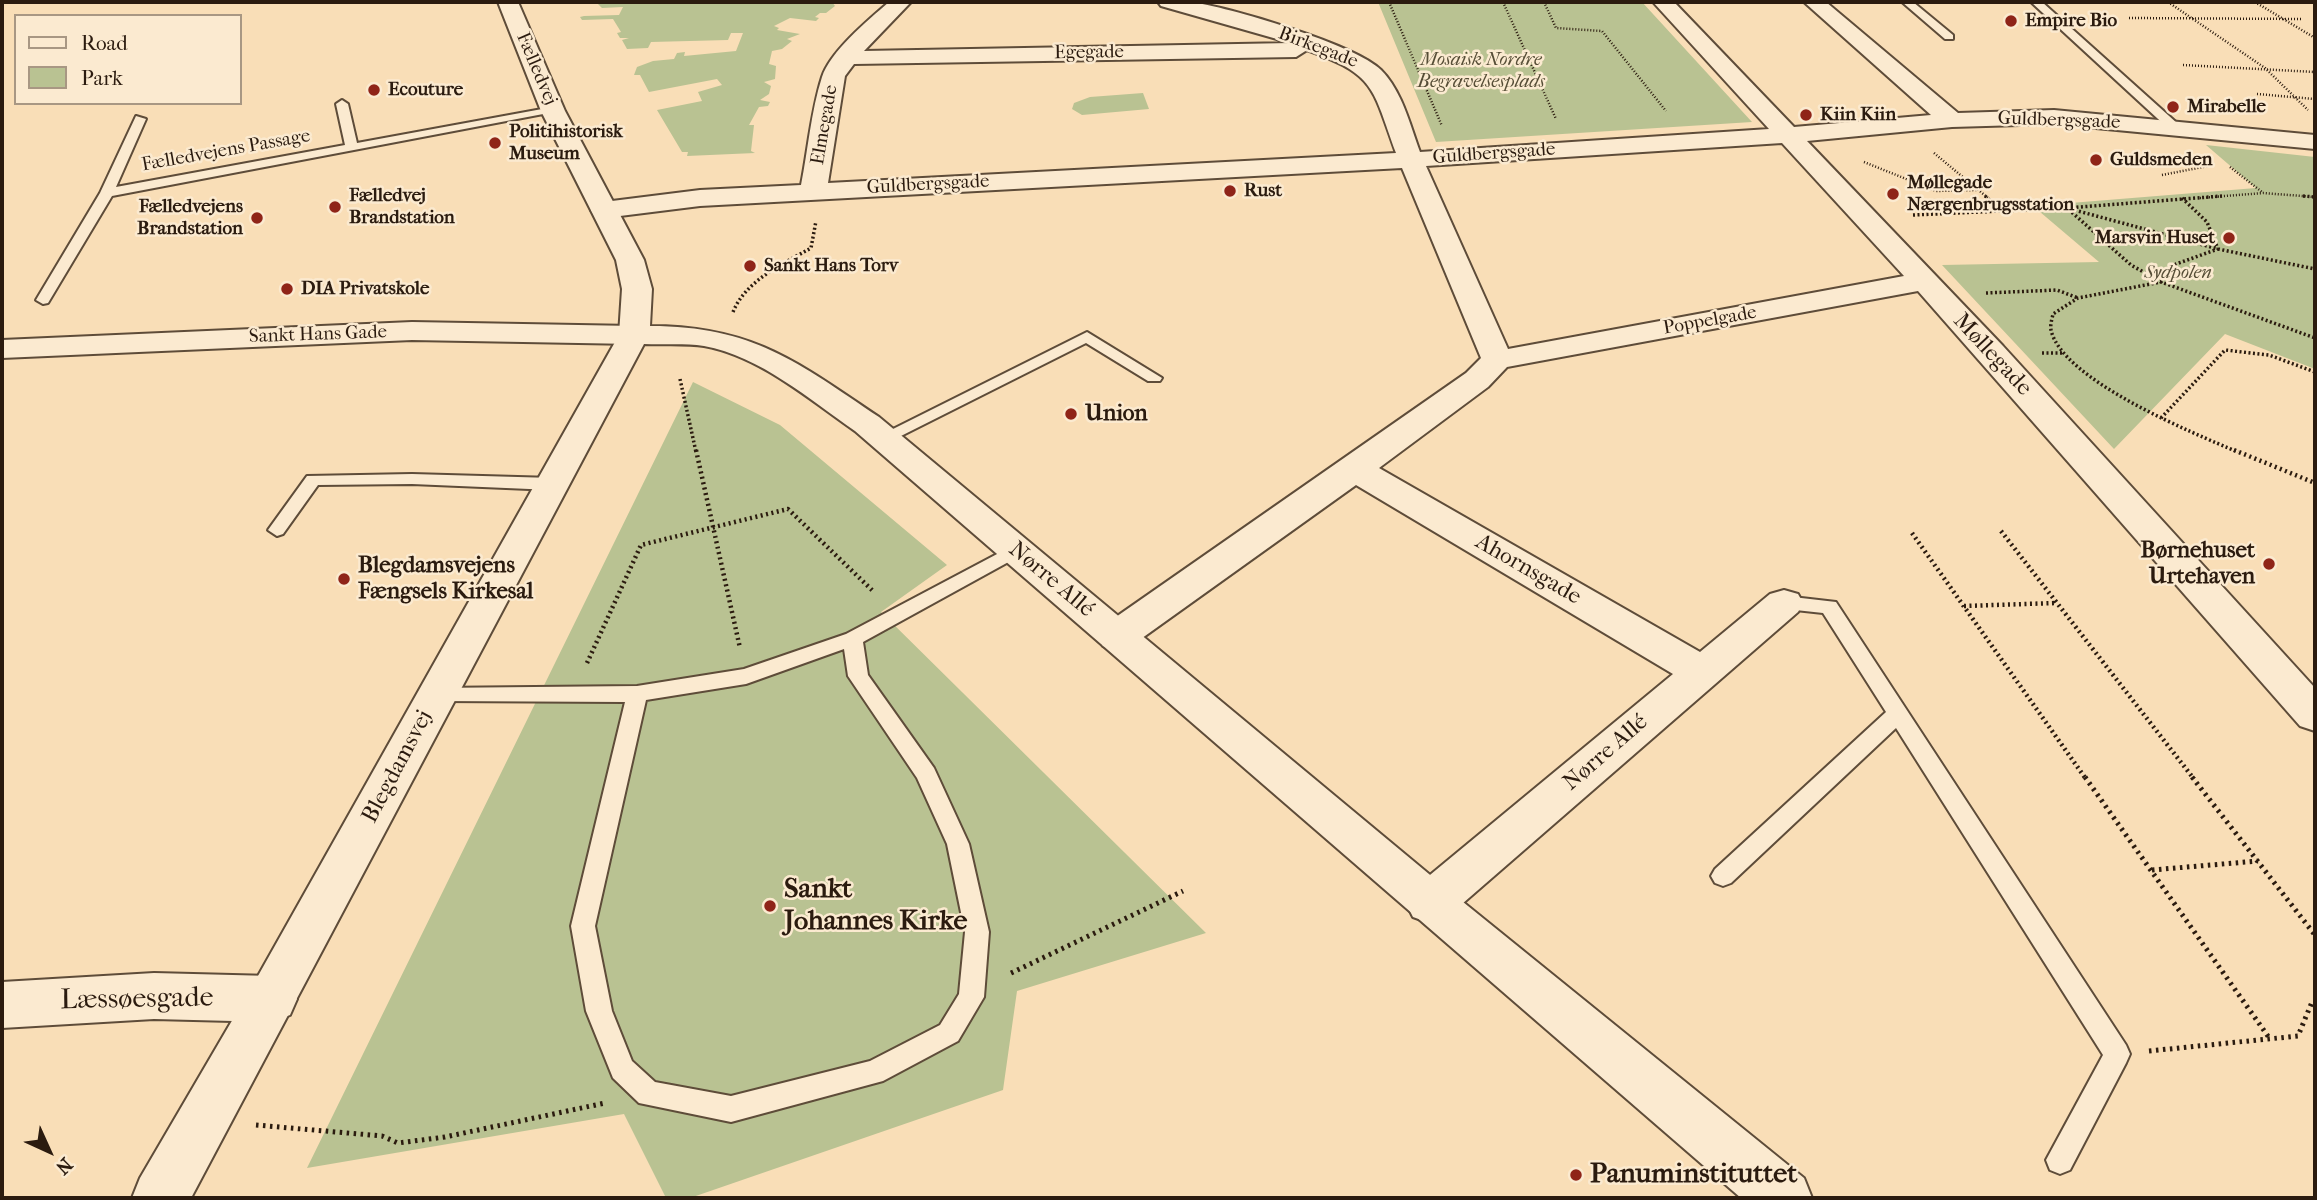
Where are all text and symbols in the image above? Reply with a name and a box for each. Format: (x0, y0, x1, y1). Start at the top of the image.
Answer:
place label: Empire Bio (2025, 10, 2117, 32)
marker: Empire Bio (2003, 13, 2019, 29)
legend (14, 14, 242, 105)
street label: Birkegade (1275, 22, 1361, 74)
street label: Fælledvej (510, 29, 562, 109)
text: Road (81, 31, 128, 55)
street label: Egegade (1054, 41, 1124, 65)
park label: Mosaisk Nordre Begravelsesplads (1417, 49, 1545, 93)
text: Park (81, 66, 123, 90)
place label: Ecouture (388, 79, 463, 101)
marker: Ecouture (366, 82, 382, 98)
street label: Elmegade (807, 83, 843, 167)
place label: Mirabelle (2187, 96, 2266, 118)
marker: Mirabelle (2165, 99, 2181, 115)
place label: Kiin Kiin (1820, 104, 1896, 126)
marker: Kiin Kiin (1798, 107, 1814, 123)
street label: Guldbergsgade (1997, 107, 2121, 135)
place label: Politihistorisk Museum (509, 121, 623, 165)
street label: Fælledvejens Passage (140, 125, 312, 177)
marker: Politihistorisk Museum (487, 135, 503, 151)
street label: Guldbergsgade (1432, 138, 1556, 170)
place label: Guldsmeden (2110, 149, 2213, 171)
marker: Guldsmeden (2088, 152, 2104, 168)
street label: Guldbergsgade (866, 170, 990, 200)
place label: Møllegade Nærgenbrugsstation (1907, 172, 2074, 216)
place label: Rust (1244, 180, 1282, 202)
marker: Rust (1222, 183, 1238, 199)
place label: Fælledvej Brandstation (349, 185, 455, 229)
marker: Møllegade Nærgenbrugsstation (1885, 186, 1901, 202)
place label: Fælledvejens Brandstation (137, 196, 243, 240)
marker: Fælledvej Brandstation (327, 199, 343, 215)
marker: Fælledvejens Brandstation (249, 210, 265, 226)
place label: Marsvin Huset (2095, 227, 2215, 249)
marker: Marsvin Huset (2221, 230, 2237, 246)
place label: Sankt Hans Torv (764, 255, 898, 277)
marker: Sankt Hans Torv (742, 258, 758, 274)
park label: Sydpolen (2144, 262, 2212, 284)
place label: DIA Privatskole (301, 278, 429, 300)
marker: DIA Privatskole (279, 281, 295, 297)
street label: Poppelgade (1662, 302, 1758, 340)
street label: Møllegade (1947, 308, 2037, 402)
street label: Sankt Hans Gade (249, 321, 387, 349)
place label: Union (1085, 400, 1148, 428)
marker: Union (1063, 406, 1079, 422)
street label: Ahornsgade (1470, 529, 1586, 611)
street label: Nørre Allé (1003, 536, 1099, 624)
place label: Børnehuset Urtehaven (2141, 537, 2255, 591)
place label: Blegdamsvejens Fængsels Kirkesal (358, 552, 533, 606)
marker: Børnehuset Urtehaven (2261, 556, 2277, 572)
marker: Blegdamsvejens Fængsels Kirkesal (336, 571, 352, 587)
street label: Blegdamsvej (357, 706, 439, 828)
street label: Nørre Allé (1558, 709, 1654, 797)
place label: Sankt Johannes Kirke (784, 873, 967, 939)
marker: Sankt Johannes Kirke (762, 898, 778, 914)
street label: Læssøesgade (60, 982, 214, 1018)
north arrow (14, 1116, 84, 1186)
text: N (51, 1153, 77, 1179)
place label: Panuminstituttet (1590, 1158, 1797, 1192)
marker: Panuminstituttet (1568, 1167, 1584, 1183)

